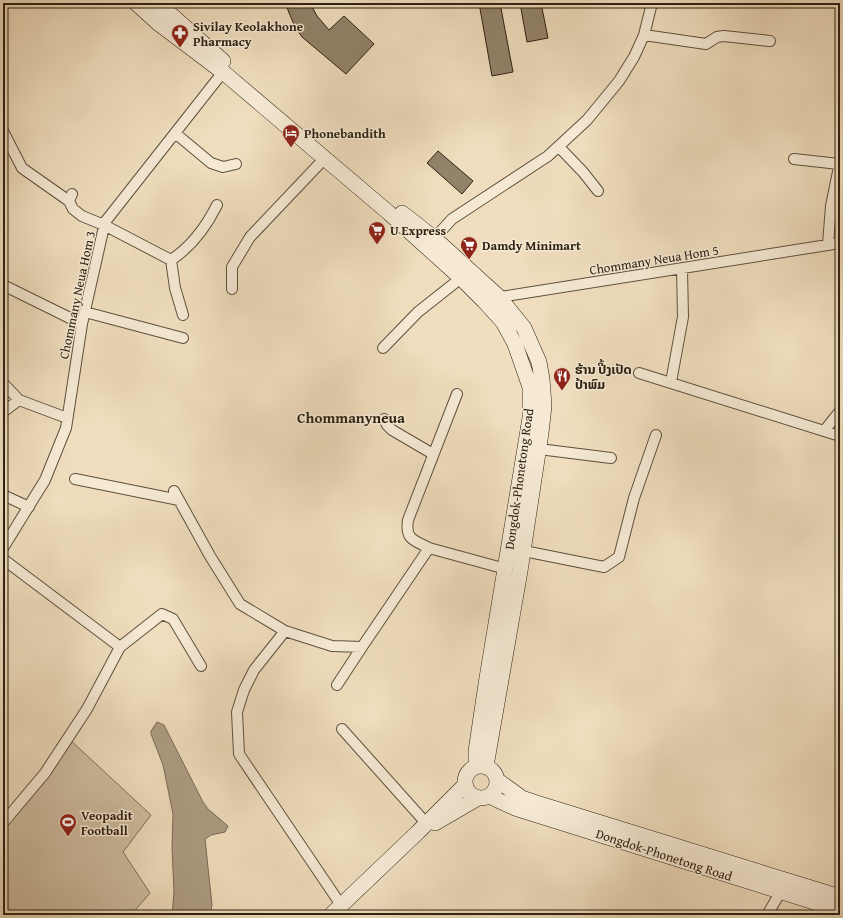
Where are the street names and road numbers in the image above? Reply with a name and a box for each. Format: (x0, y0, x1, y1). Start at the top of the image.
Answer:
street label: Chommany Neua Hom 3 (54, 229, 100, 361)
street label: Chommany Neua Hom 5 (588, 240, 720, 280)
street label: Dongdok-Phonetong Road (500, 407, 538, 551)
street label: Dongdok-Phonetong Road (593, 824, 735, 886)

